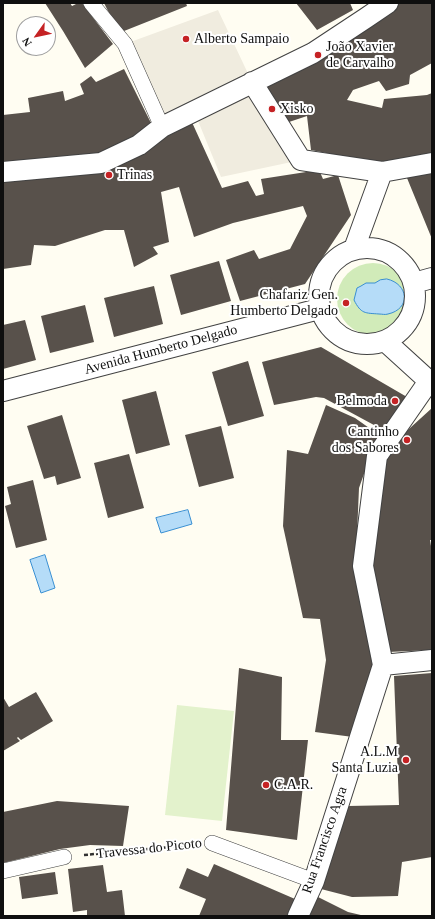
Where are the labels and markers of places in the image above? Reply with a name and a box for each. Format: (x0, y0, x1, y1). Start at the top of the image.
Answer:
place label: Alberto Sampaio (194, 31, 289, 47)
marker: Alberto Sampaio (181, 34, 191, 44)
place label: João Xavier de Carvalho (326, 39, 394, 72)
marker: João Xavier de Carvalho (313, 50, 323, 60)
place label: Xisko (280, 101, 313, 117)
marker: Xisko (267, 104, 277, 114)
place label: Trinas (117, 167, 152, 183)
marker: Trinas (104, 170, 114, 180)
place label: Chafariz Gen. Humberto Delgado (230, 287, 338, 320)
marker: Chafariz Gen. Humberto Delgado (341, 298, 351, 308)
place label: Belmoda (336, 393, 387, 409)
marker: Belmoda (390, 396, 400, 406)
place label: Cantinho dos Sabores (332, 424, 399, 456)
marker: Cantinho dos Sabores (402, 435, 412, 445)
place label: A.L.M Santa Luzia (332, 744, 398, 776)
marker: A.L.M Santa Luzia (401, 755, 411, 765)
place label: C.A.R. (274, 777, 313, 793)
marker: C.A.R. (261, 780, 271, 790)

